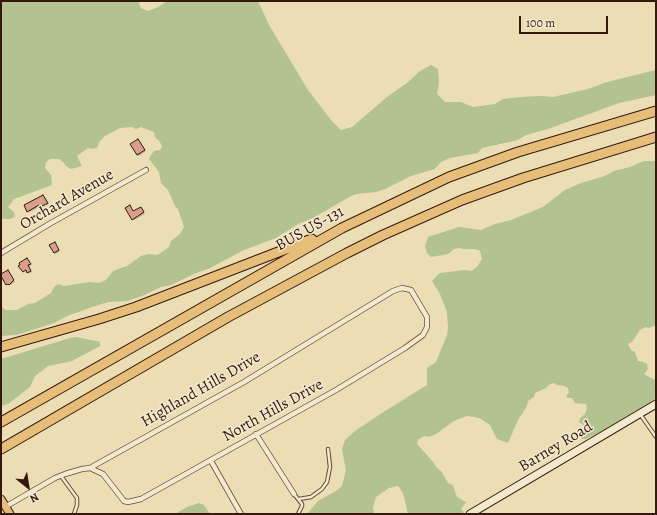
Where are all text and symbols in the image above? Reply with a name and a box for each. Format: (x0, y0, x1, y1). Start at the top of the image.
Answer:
scale bar (521, 8, 610, 34)
text: 100 m (526, 15, 555, 31)
street label: Orchard Avenue (17, 165, 117, 235)
street label: BUS US-131 (272, 202, 348, 256)
street label: Highland Hills Drive (138, 348, 264, 432)
street label: North Hills Drive (219, 375, 327, 447)
street label: Barney Road (516, 417, 596, 477)
north arrow (8, 467, 48, 507)
text: N (27, 489, 41, 506)

